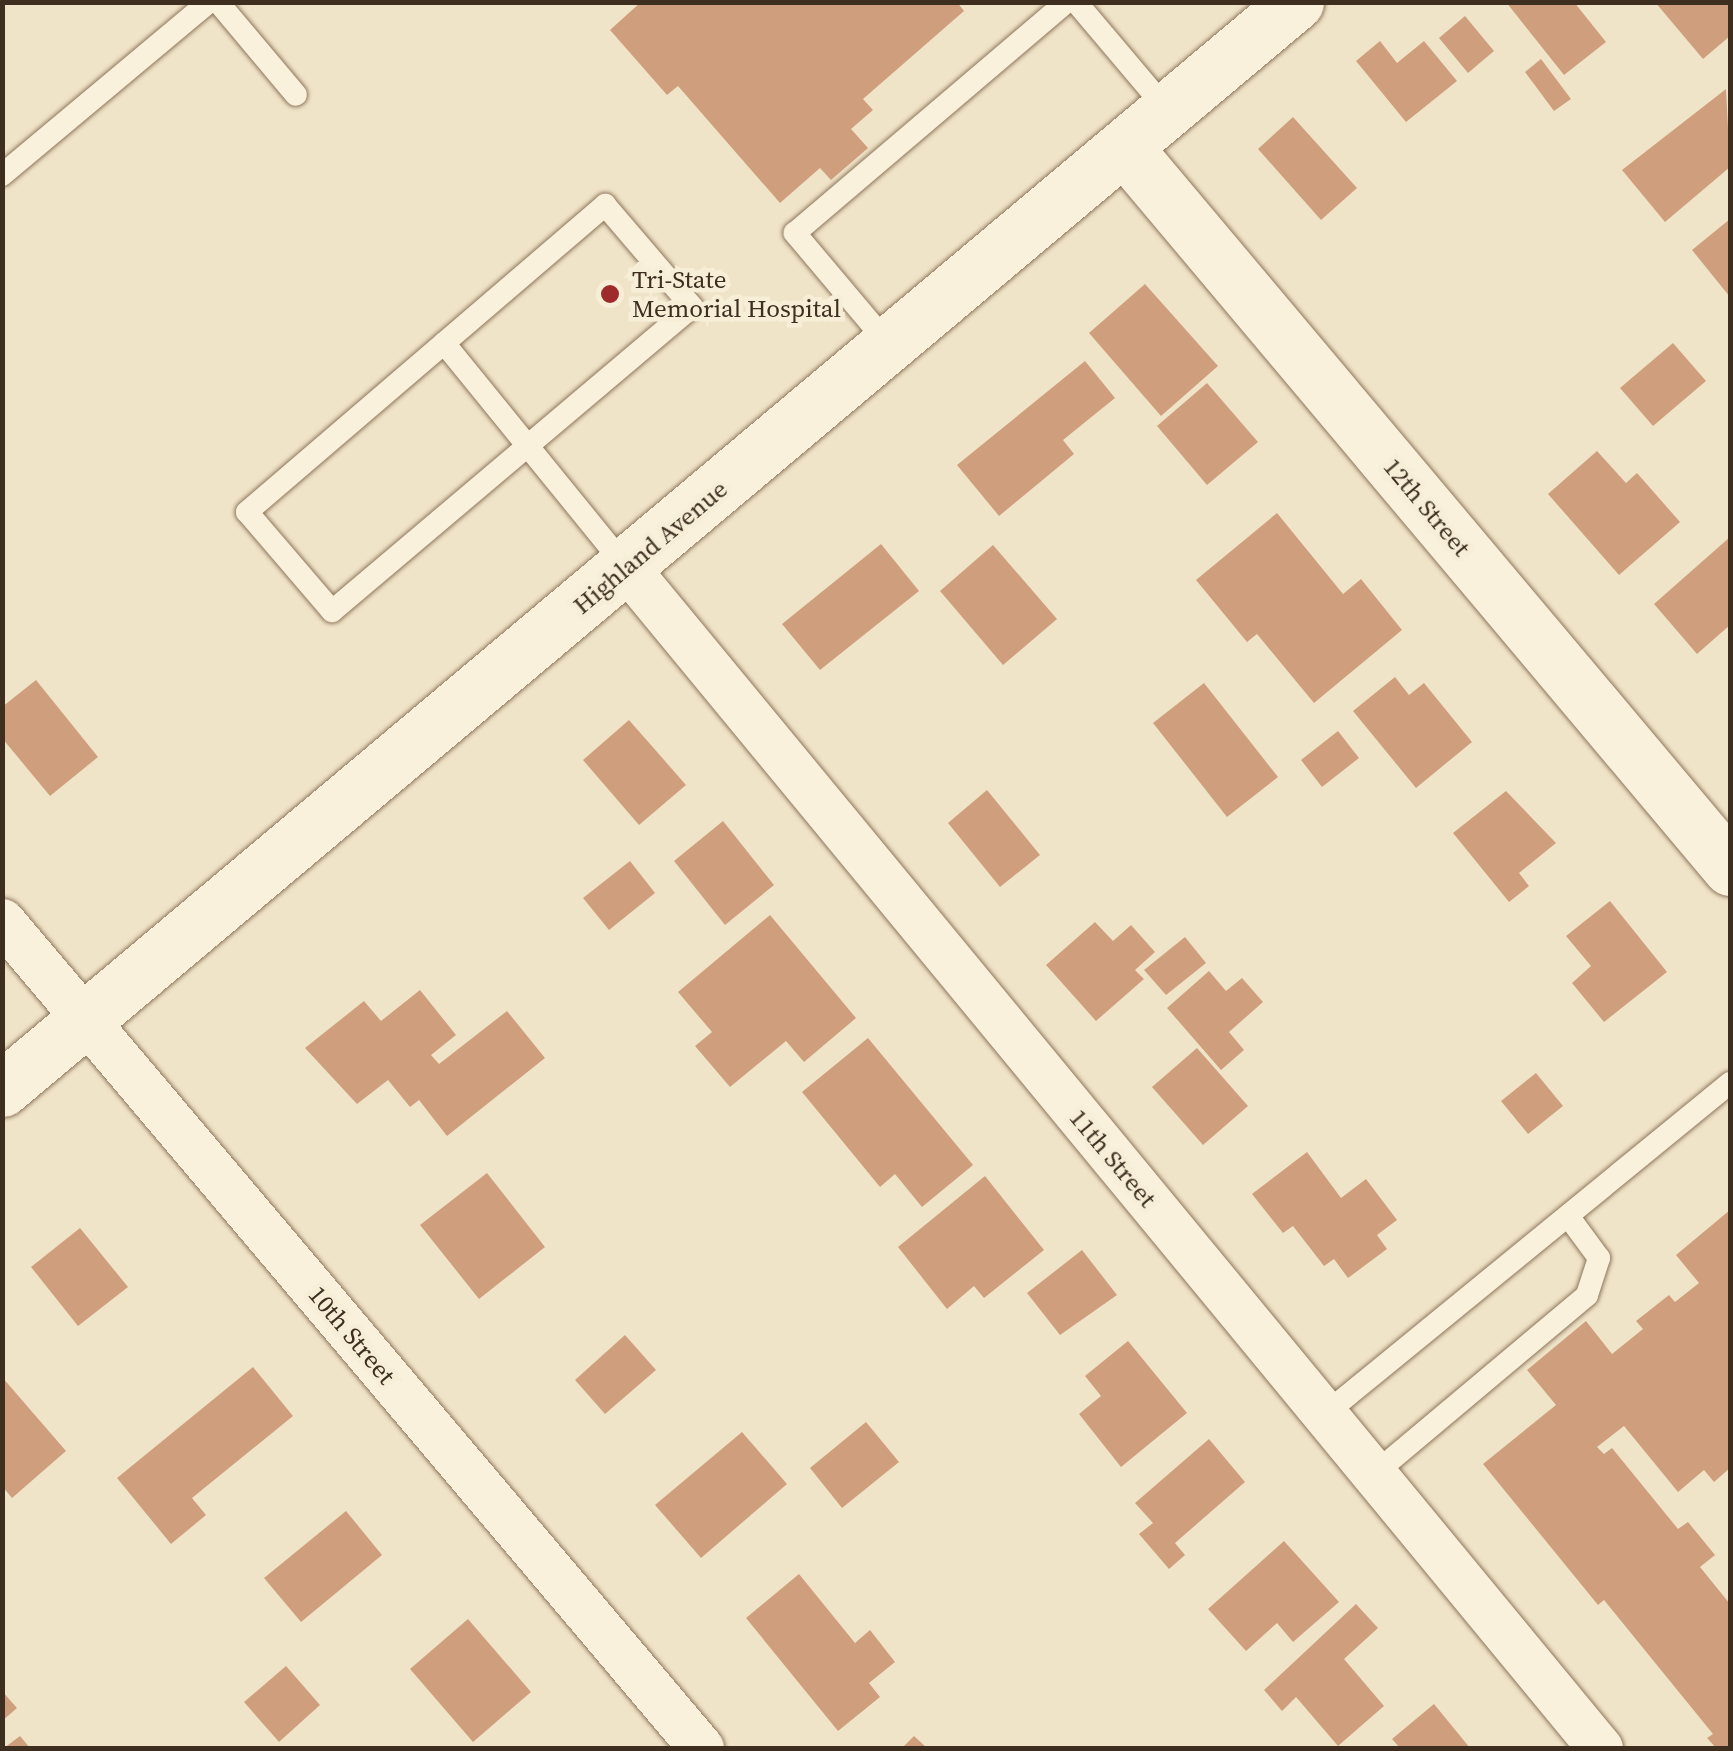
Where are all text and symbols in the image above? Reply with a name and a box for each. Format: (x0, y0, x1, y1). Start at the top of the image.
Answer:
place label: Tri-State Memorial Hospital (632, 265, 841, 324)
marker: Tri-State Memorial Hospital (597, 281, 623, 307)
street label: 12th Street (1377, 452, 1477, 562)
street label: Highland Avenue (567, 474, 733, 620)
street label: 11th Street (1063, 1103, 1163, 1213)
street label: 10th Street (302, 1280, 402, 1390)

